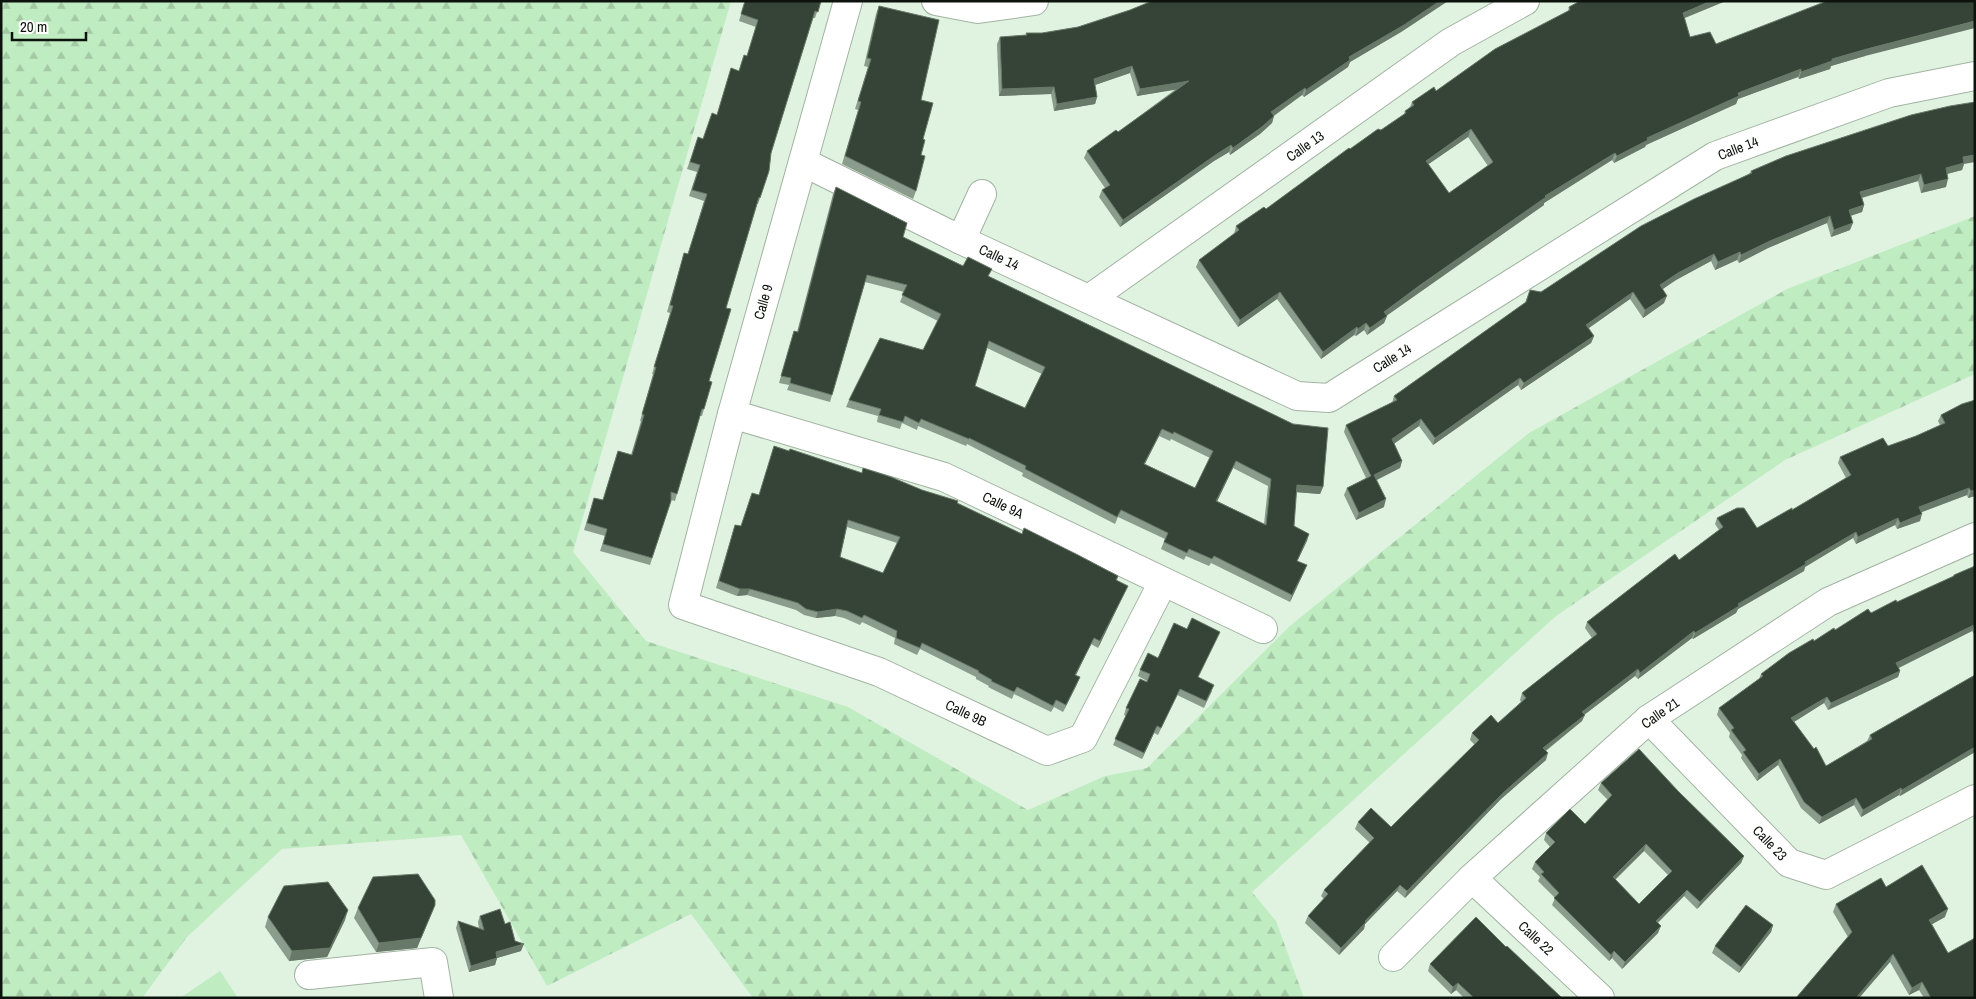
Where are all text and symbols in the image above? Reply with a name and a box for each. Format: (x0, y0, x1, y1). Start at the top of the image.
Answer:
scale bar (12, 10, 86, 42)
text: 20 m (20, 16, 47, 37)
street label: Calle 13 (1283, 127, 1327, 165)
street label: Calle 14 (1715, 132, 1761, 164)
street label: Calle 14 (976, 240, 1022, 274)
street label: Calle 9 (749, 282, 777, 322)
street label: Calle 14 (1369, 339, 1415, 377)
street label: Calle 9A (980, 487, 1027, 523)
street label: Calle 21 (1638, 693, 1683, 732)
street label: Calle 9B (943, 696, 990, 730)
street label: Calle 23 (1749, 822, 1791, 864)
street label: Calle 22 (1514, 917, 1558, 959)

